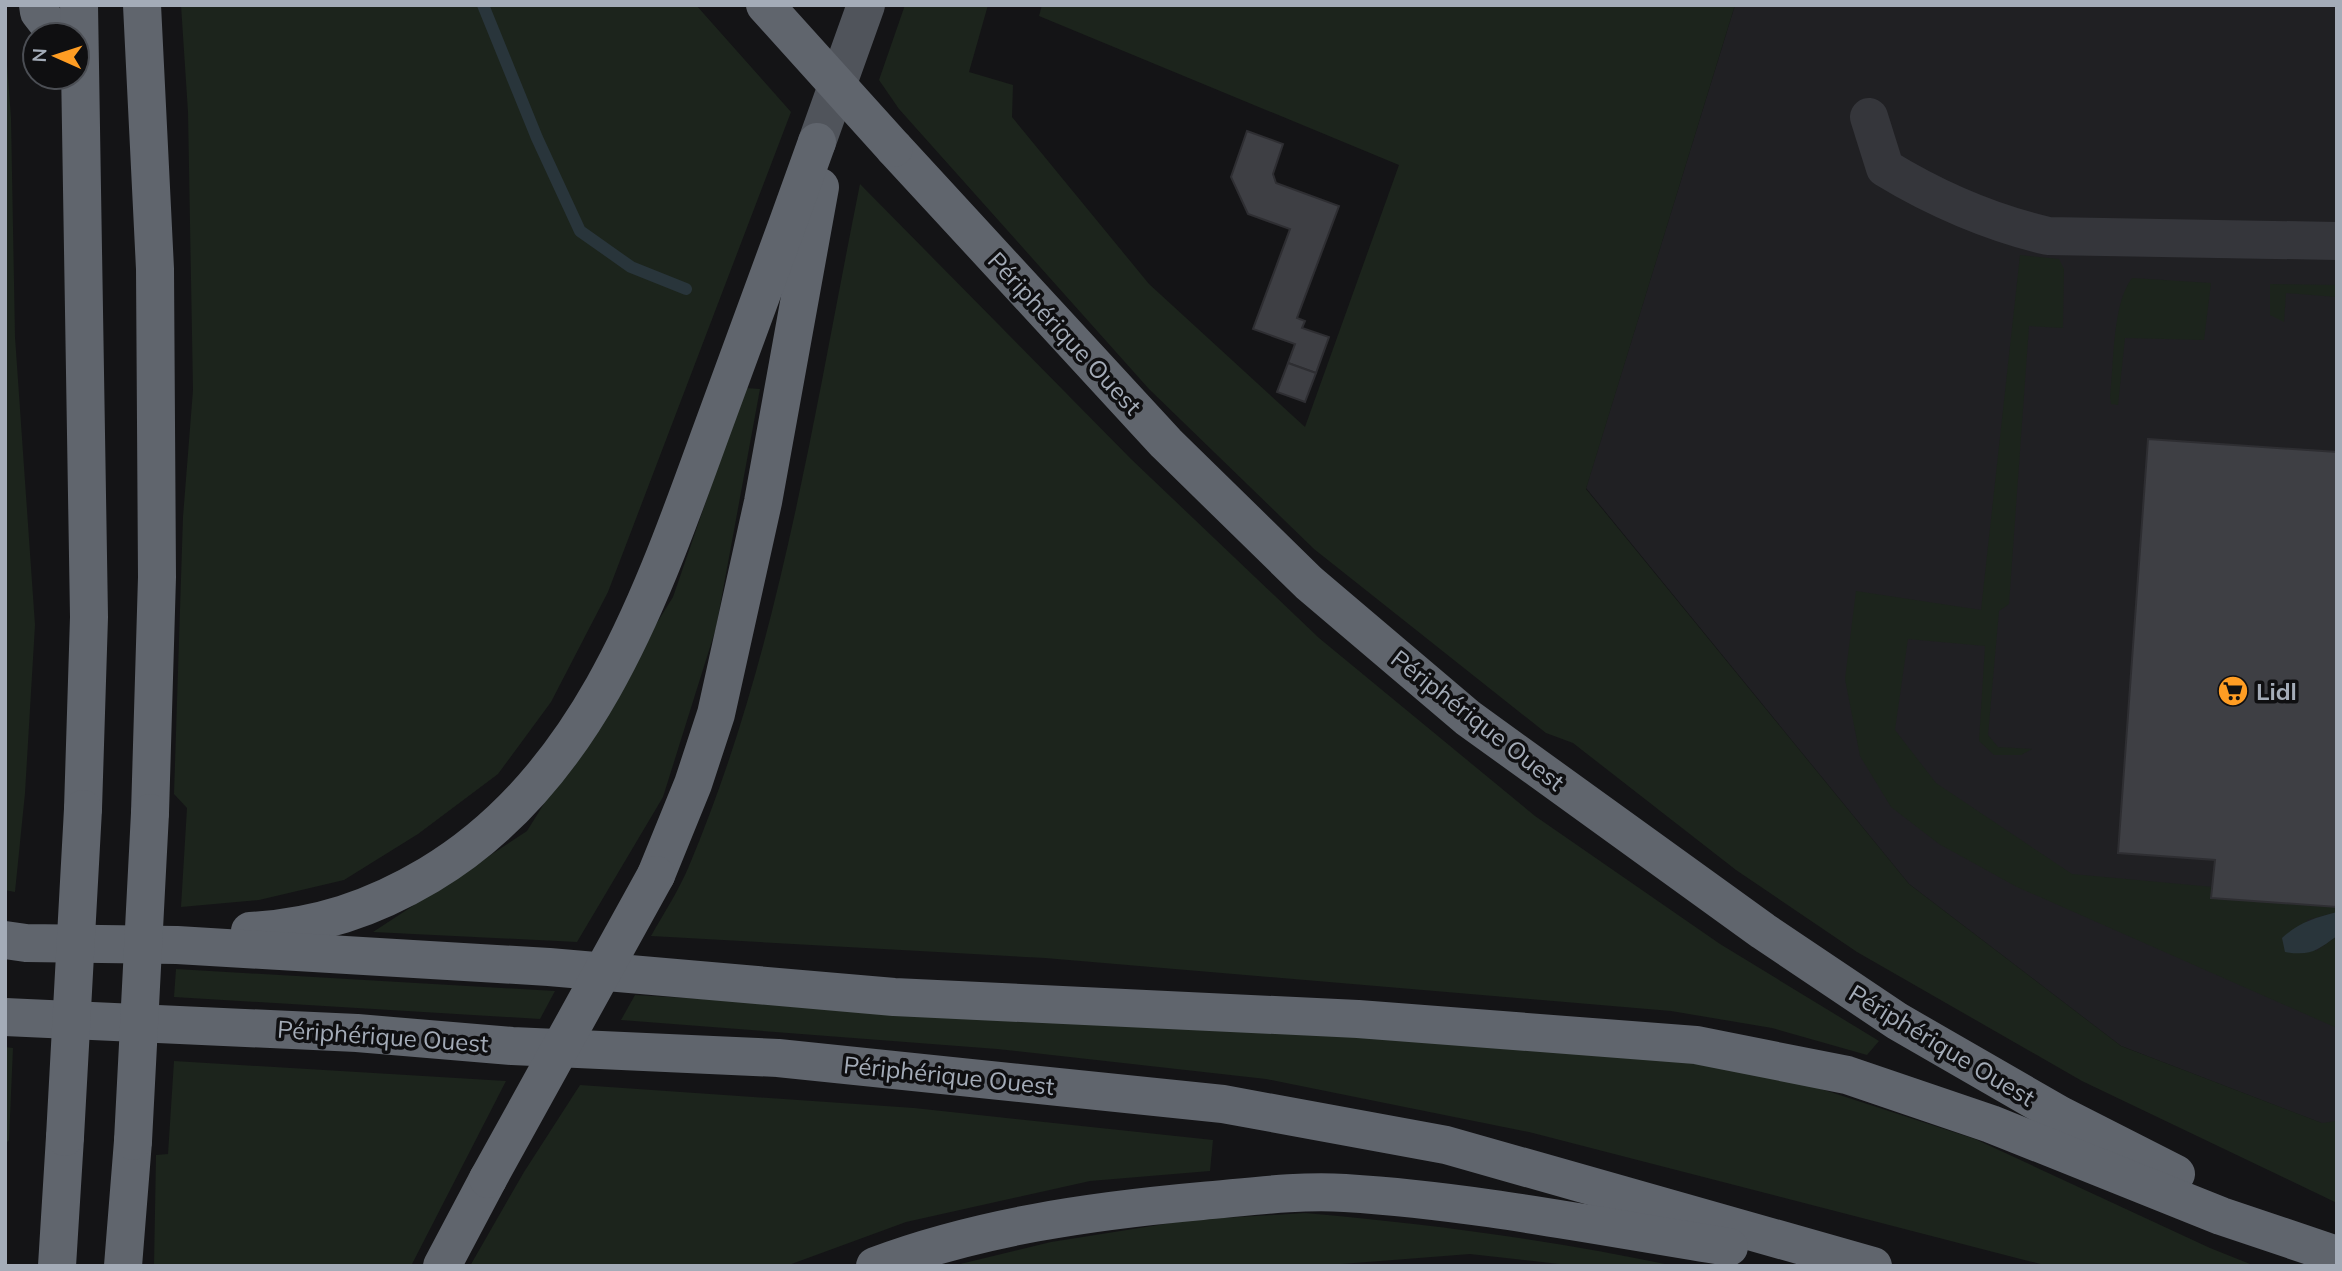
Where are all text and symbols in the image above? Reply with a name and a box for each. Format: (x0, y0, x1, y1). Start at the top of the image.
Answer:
north arrow (21, 21, 91, 91)
text: N (27, 47, 51, 63)
street label: Périphérique Ouest (982, 245, 1148, 421)
street label: Périphérique Ouest (1385, 643, 1571, 797)
supermarket icon: Lidl (2216, 674, 2250, 708)
place label: Lidl (2256, 676, 2297, 706)
street label: Périphérique Ouest (1844, 978, 2040, 1112)
street label: Périphérique Ouest (276, 1014, 490, 1058)
street label: Périphérique Ouest (842, 1049, 1056, 1101)

